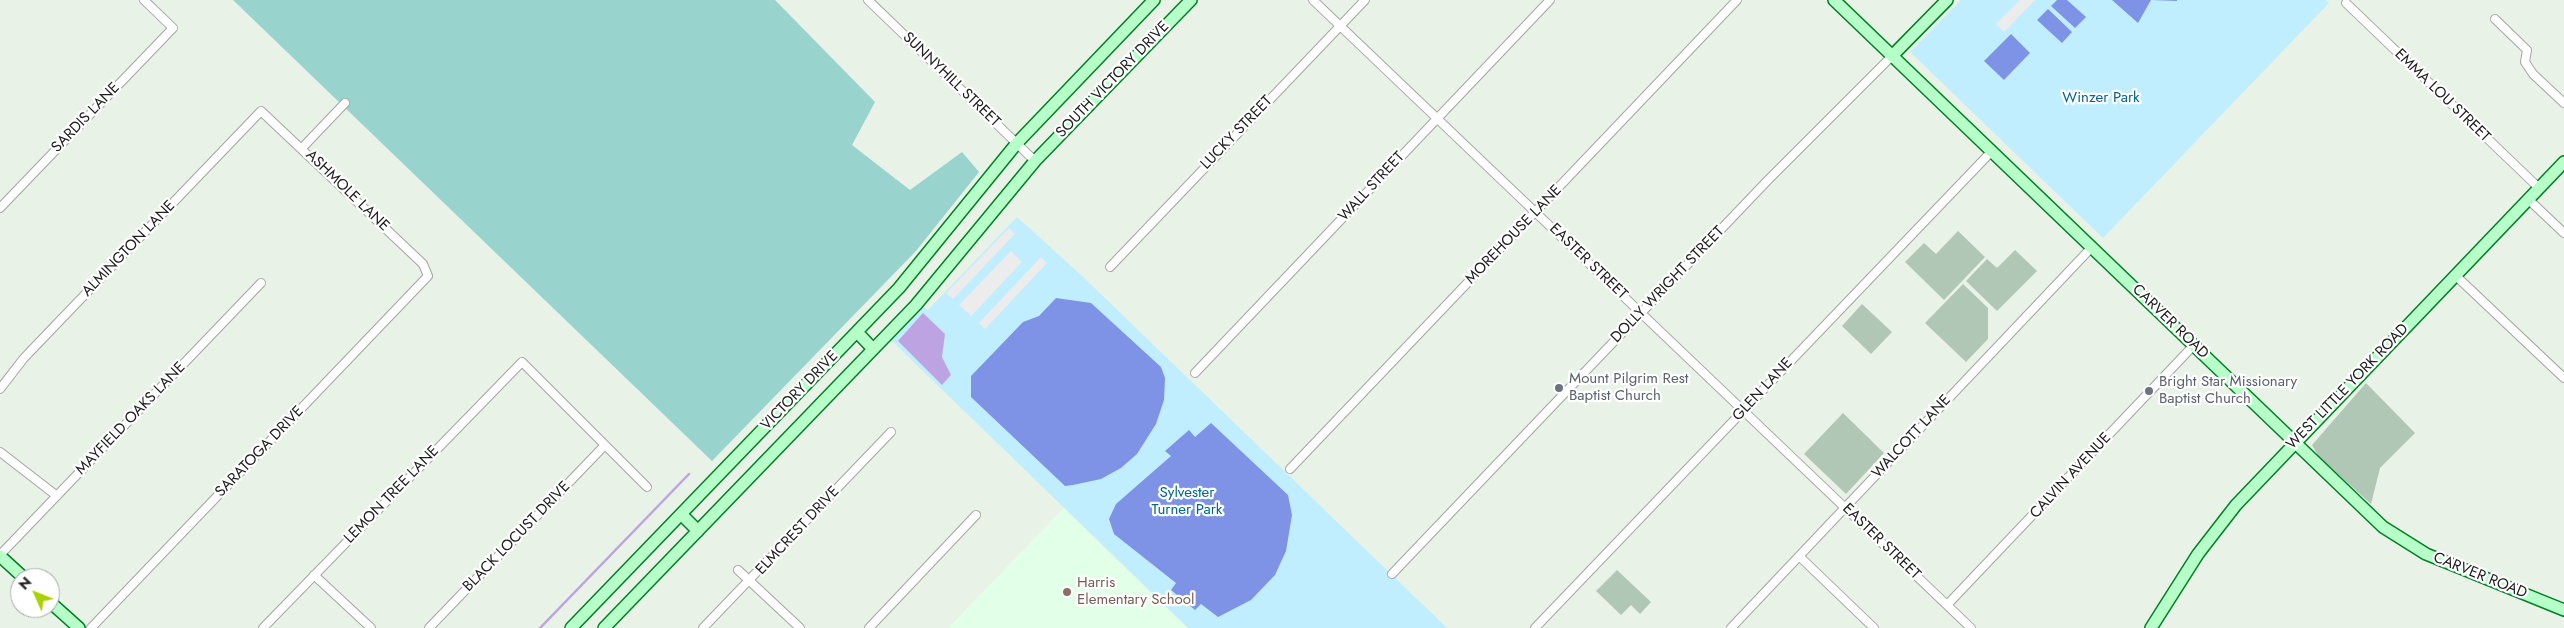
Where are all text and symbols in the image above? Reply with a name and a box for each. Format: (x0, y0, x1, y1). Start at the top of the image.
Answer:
street label: SOUTH VICTORY DRIVE (1053, 18, 1173, 142)
street label: SUNNYHILL STREET (898, 29, 1004, 131)
street label: EMMA LOU STREET (2390, 46, 2494, 146)
street label: SARDIS LANE (48, 79, 124, 157)
park label: Winzer Park (2062, 89, 2140, 107)
street label: LUCKY STREET (1197, 92, 1277, 174)
street label: ASHMOLE LANE (301, 147, 393, 235)
street label: WALL STREET (1335, 149, 1409, 225)
street label: MOREHOUSE LANE (1462, 182, 1566, 288)
street label: ALMINGTON LANE (79, 197, 179, 301)
street label: EASTER STREET (1545, 220, 1631, 304)
street label: DOLLY WRIGHT STREET (1608, 223, 1728, 347)
street label: CARVER ROAD (2128, 281, 2212, 363)
street label: WEST LITTLE YORK ROAD (2283, 320, 2413, 454)
street label: VICTORY DRIVE (758, 348, 842, 434)
street label: GLEN LANE (1729, 355, 1797, 425)
street label: MAYFIELD OAKS LANE (73, 359, 189, 479)
place label: Mount Pilgrim Rest Baptist Church (1569, 370, 1688, 405)
place label: Bright Star Missionary Baptist Church (2159, 373, 2297, 408)
marker: Mount Pilgrim Rest Baptist Church (1553, 382, 1565, 394)
marker: Bright Star Missionary Baptist Church (2143, 385, 2155, 397)
street label: WALCOTT LANE (1869, 392, 1955, 482)
street label: SARATOGA DRIVE (212, 403, 308, 501)
street label: CALVIN AVENUE (2027, 429, 2115, 523)
street label: LEMON TREE LANE (341, 443, 443, 547)
street label: BLACK LOCUST DRIVE (460, 478, 574, 596)
street label: ELMCREST DRIVE (752, 483, 844, 579)
park label: Sylvester Turner Park (1152, 484, 1222, 519)
street label: EASTER STREET (1838, 500, 1924, 584)
street label: CARVER ROAD (2431, 549, 2529, 603)
north arrow (10, 568, 60, 618)
text: N (14, 572, 36, 594)
place label: Harris Elementary School (1077, 574, 1194, 609)
marker: Harris Elementary School (1061, 586, 1073, 598)

